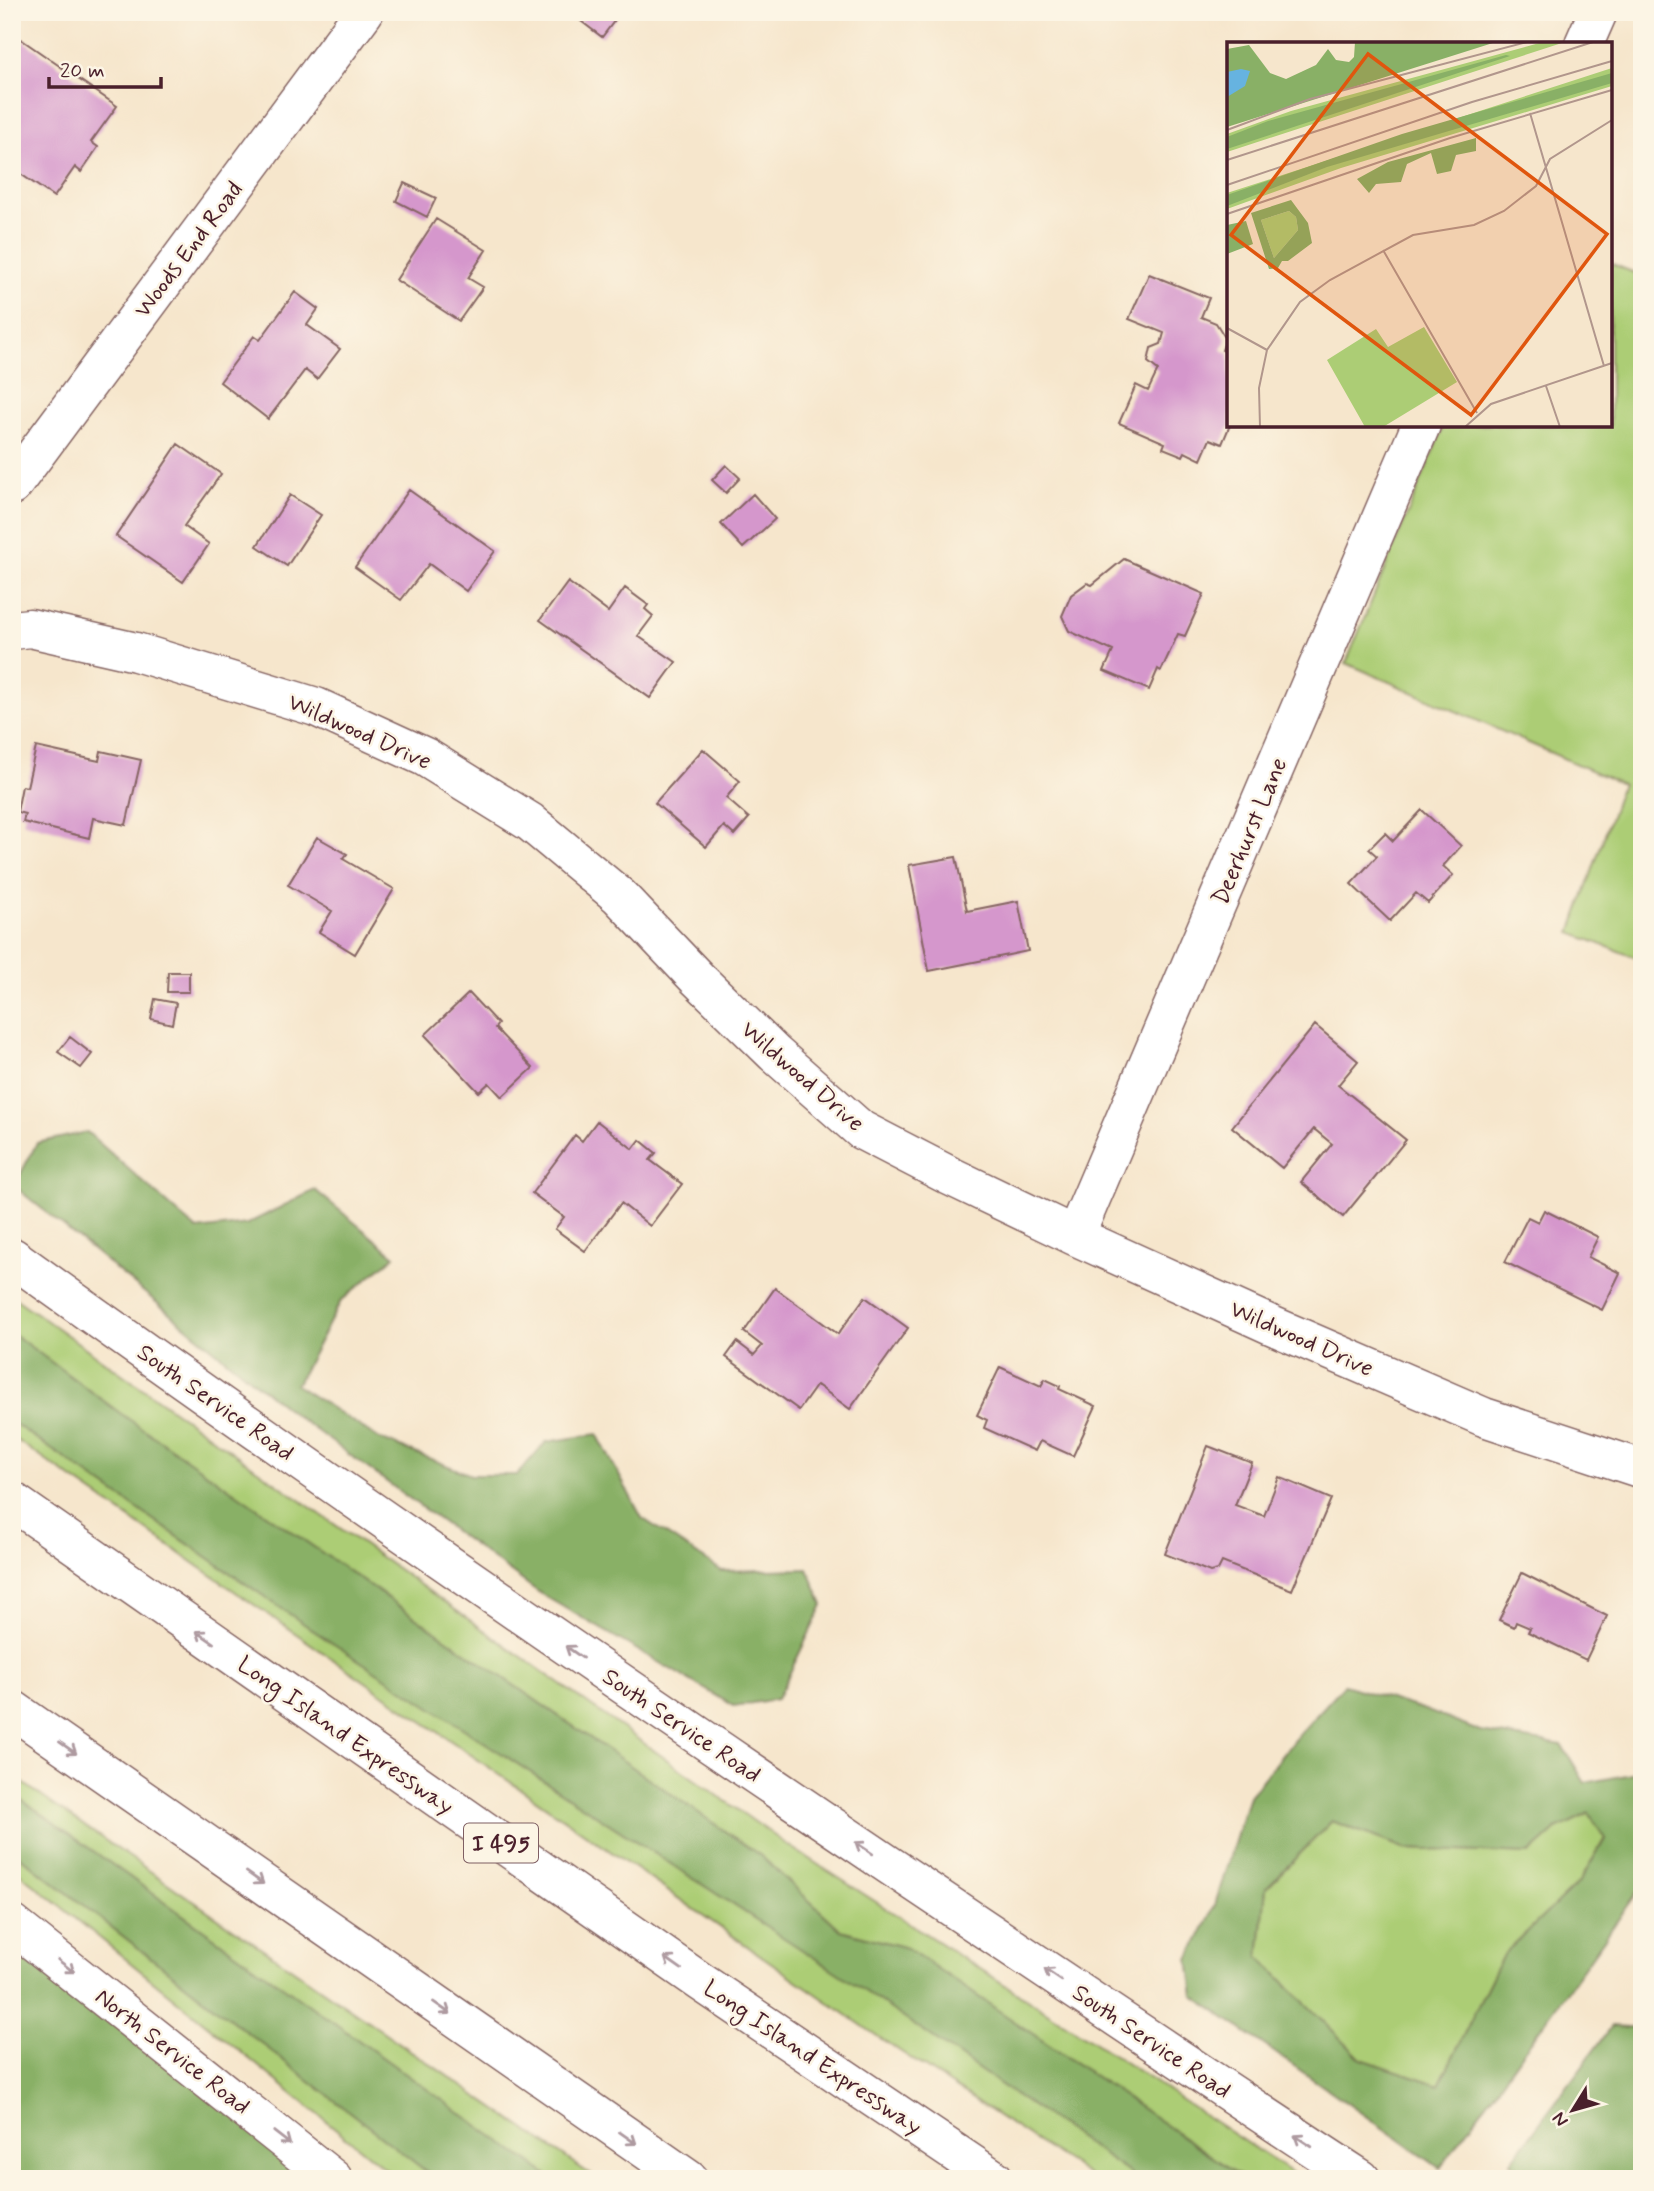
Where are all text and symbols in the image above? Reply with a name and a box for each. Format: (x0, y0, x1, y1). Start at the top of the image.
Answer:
inset map (1227, 42, 1612, 427)
scale bar (49, 46, 161, 90)
text: 20 m (60, 57, 105, 85)
street label: Woods End Road (128, 175, 251, 324)
street label: Wildwood Drive (283, 687, 436, 778)
street label: Deerhurst Lane (1205, 753, 1295, 910)
street label: Wildwood Drive (734, 1015, 870, 1139)
street label: Wildwood Drive (1225, 1294, 1378, 1385)
street label: South Service Road (131, 1338, 300, 1469)
one-way arrow (196, 1630, 215, 1644)
one-way arrow (565, 1645, 584, 1659)
street label: Long Island Expressway (230, 1650, 459, 1824)
street label: South Service Road (596, 1662, 766, 1791)
one-way arrow (58, 1741, 77, 1755)
road number: I 495 (464, 1824, 538, 1862)
one-way arrow (855, 1841, 874, 1855)
one-way arrow (245, 1871, 264, 1885)
one-way arrow (664, 1956, 683, 1970)
one-way arrow (56, 1959, 74, 1974)
one-way arrow (1044, 1968, 1063, 1982)
street label: Long Island Expressway (696, 1974, 927, 2145)
street label: South Service Road (1066, 1978, 1236, 2107)
street label: North Service Road (88, 1982, 256, 2122)
one-way arrow (431, 2001, 451, 2015)
north arrow (1538, 2076, 1608, 2146)
text: N (1547, 2107, 1574, 2132)
one-way arrow (273, 2131, 291, 2146)
one-way arrow (618, 2131, 638, 2145)
one-way arrow (1294, 2134, 1314, 2148)

